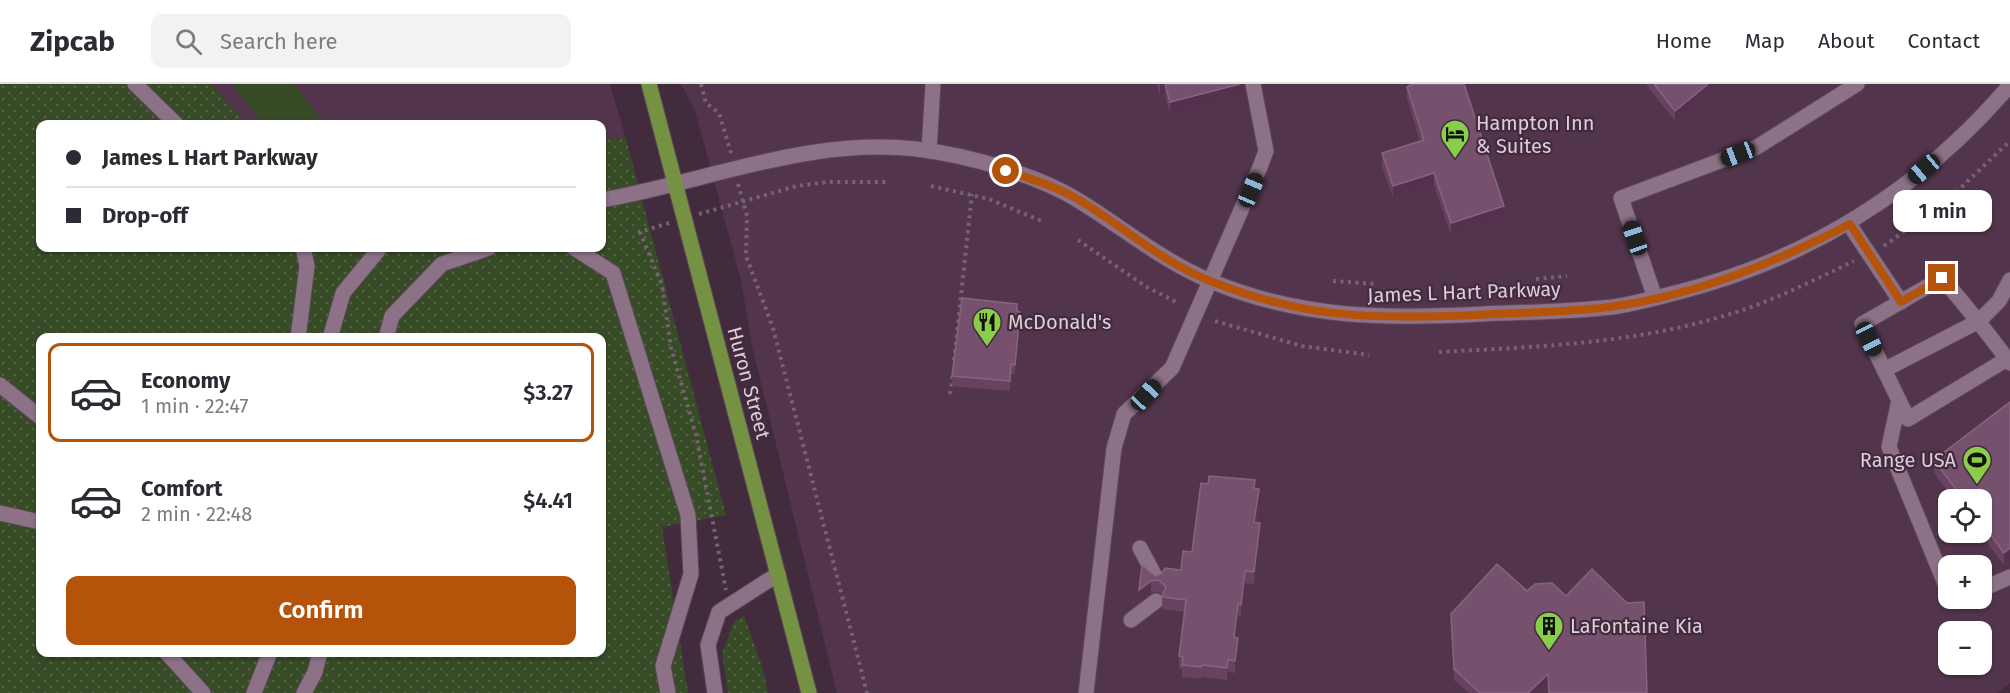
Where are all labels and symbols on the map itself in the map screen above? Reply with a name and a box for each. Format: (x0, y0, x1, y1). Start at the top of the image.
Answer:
place label: Hampton Inn & Suites (1476, 111, 1594, 158)
hotel icon: Hampton Inn & Suites (1439, 118, 1471, 160)
car (1718, 139, 1758, 169)
car (1904, 151, 1944, 187)
route start (992, 157, 1019, 184)
car (1236, 170, 1266, 210)
callout: 1 min (1892, 191, 1992, 233)
car (1621, 218, 1649, 258)
route end (1928, 264, 1955, 291)
street label: James L Hart Parkway (1367, 277, 1561, 307)
restaurant icon: McDonald's (971, 306, 1003, 348)
place label: McDonald's (1008, 310, 1111, 334)
car (1853, 319, 1885, 359)
street label: Huron Street (722, 324, 776, 443)
car (1127, 376, 1165, 414)
sports icon: Range USA (1961, 444, 1993, 486)
place label: Range USA (1860, 448, 1957, 472)
building icon: LaFontaine Kia (1533, 610, 1565, 652)
place label: LaFontaine Kia (1570, 614, 1703, 638)

